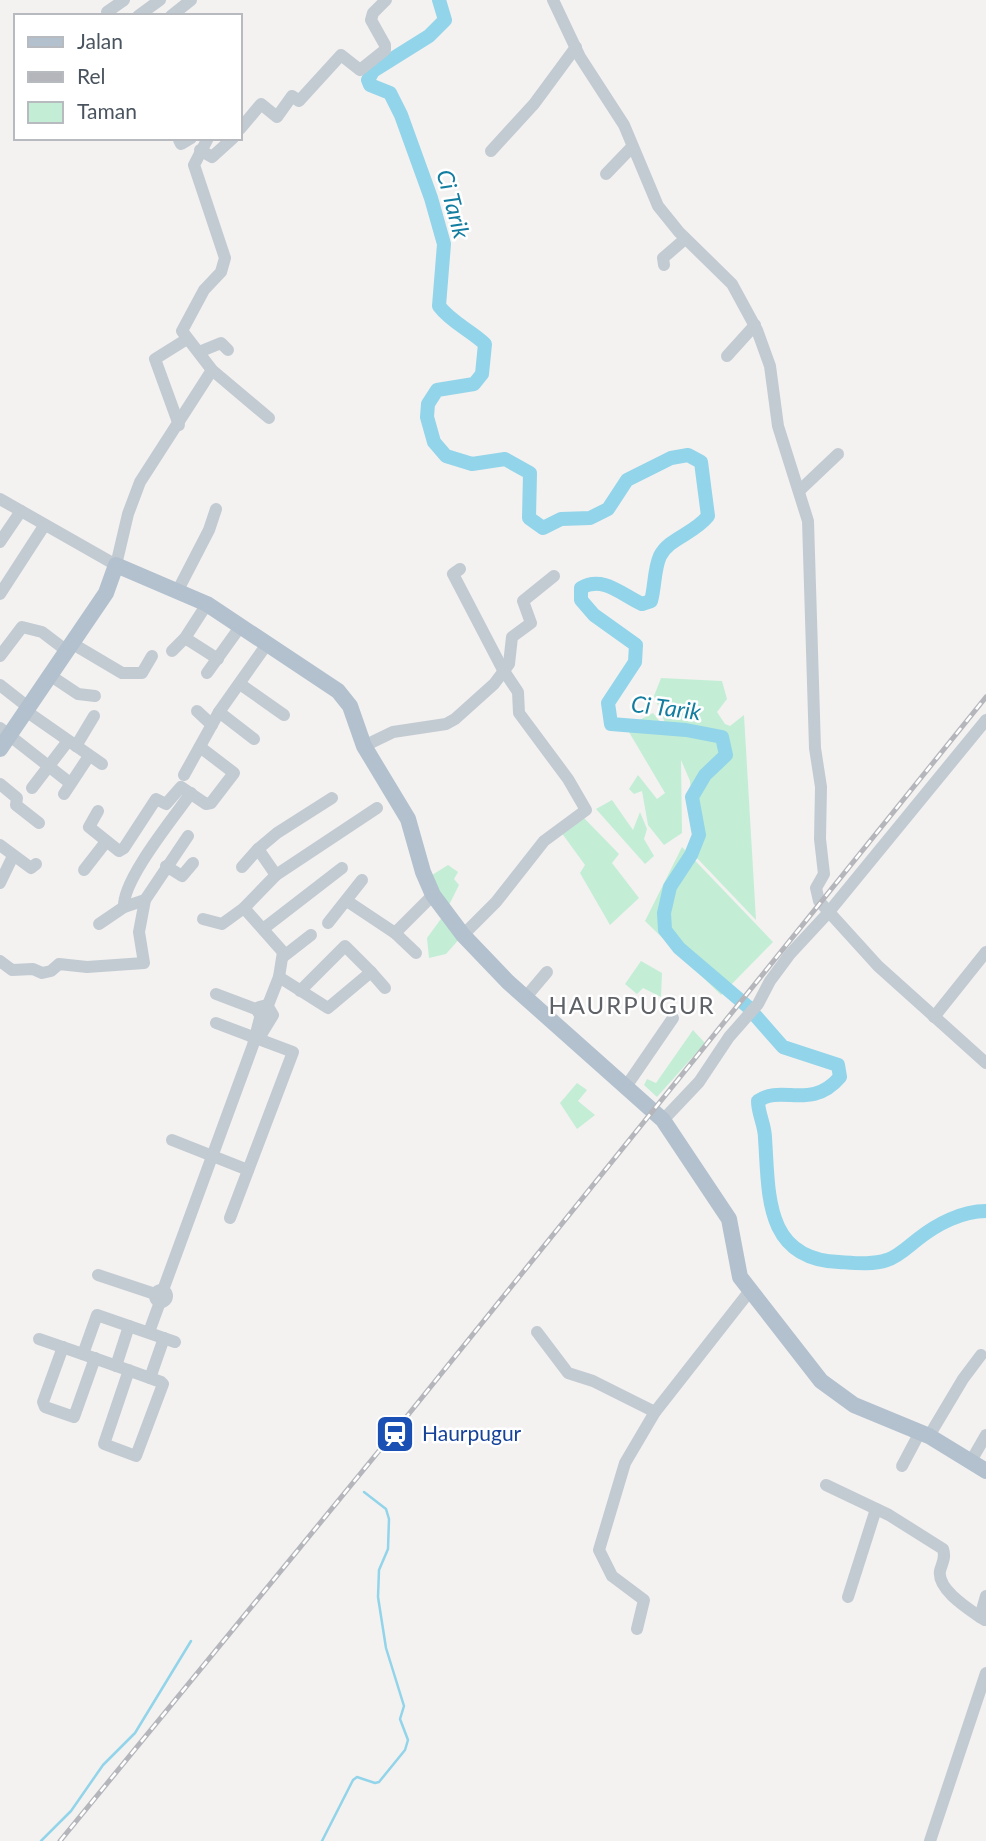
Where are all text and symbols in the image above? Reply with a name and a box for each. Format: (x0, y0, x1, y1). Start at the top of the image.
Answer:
legend (14, 14, 242, 140)
text: Jalan (77, 28, 123, 53)
text: Rel (77, 63, 106, 88)
text: Taman (77, 98, 137, 123)
water label: Ci Tarik (431, 166, 477, 242)
water label: Ci Tarik (630, 689, 704, 725)
district label: HAURPUGUR (548, 990, 716, 1019)
station icon: Haurpugur (374, 1413, 416, 1455)
place label: Haurpugur (422, 1420, 522, 1445)

